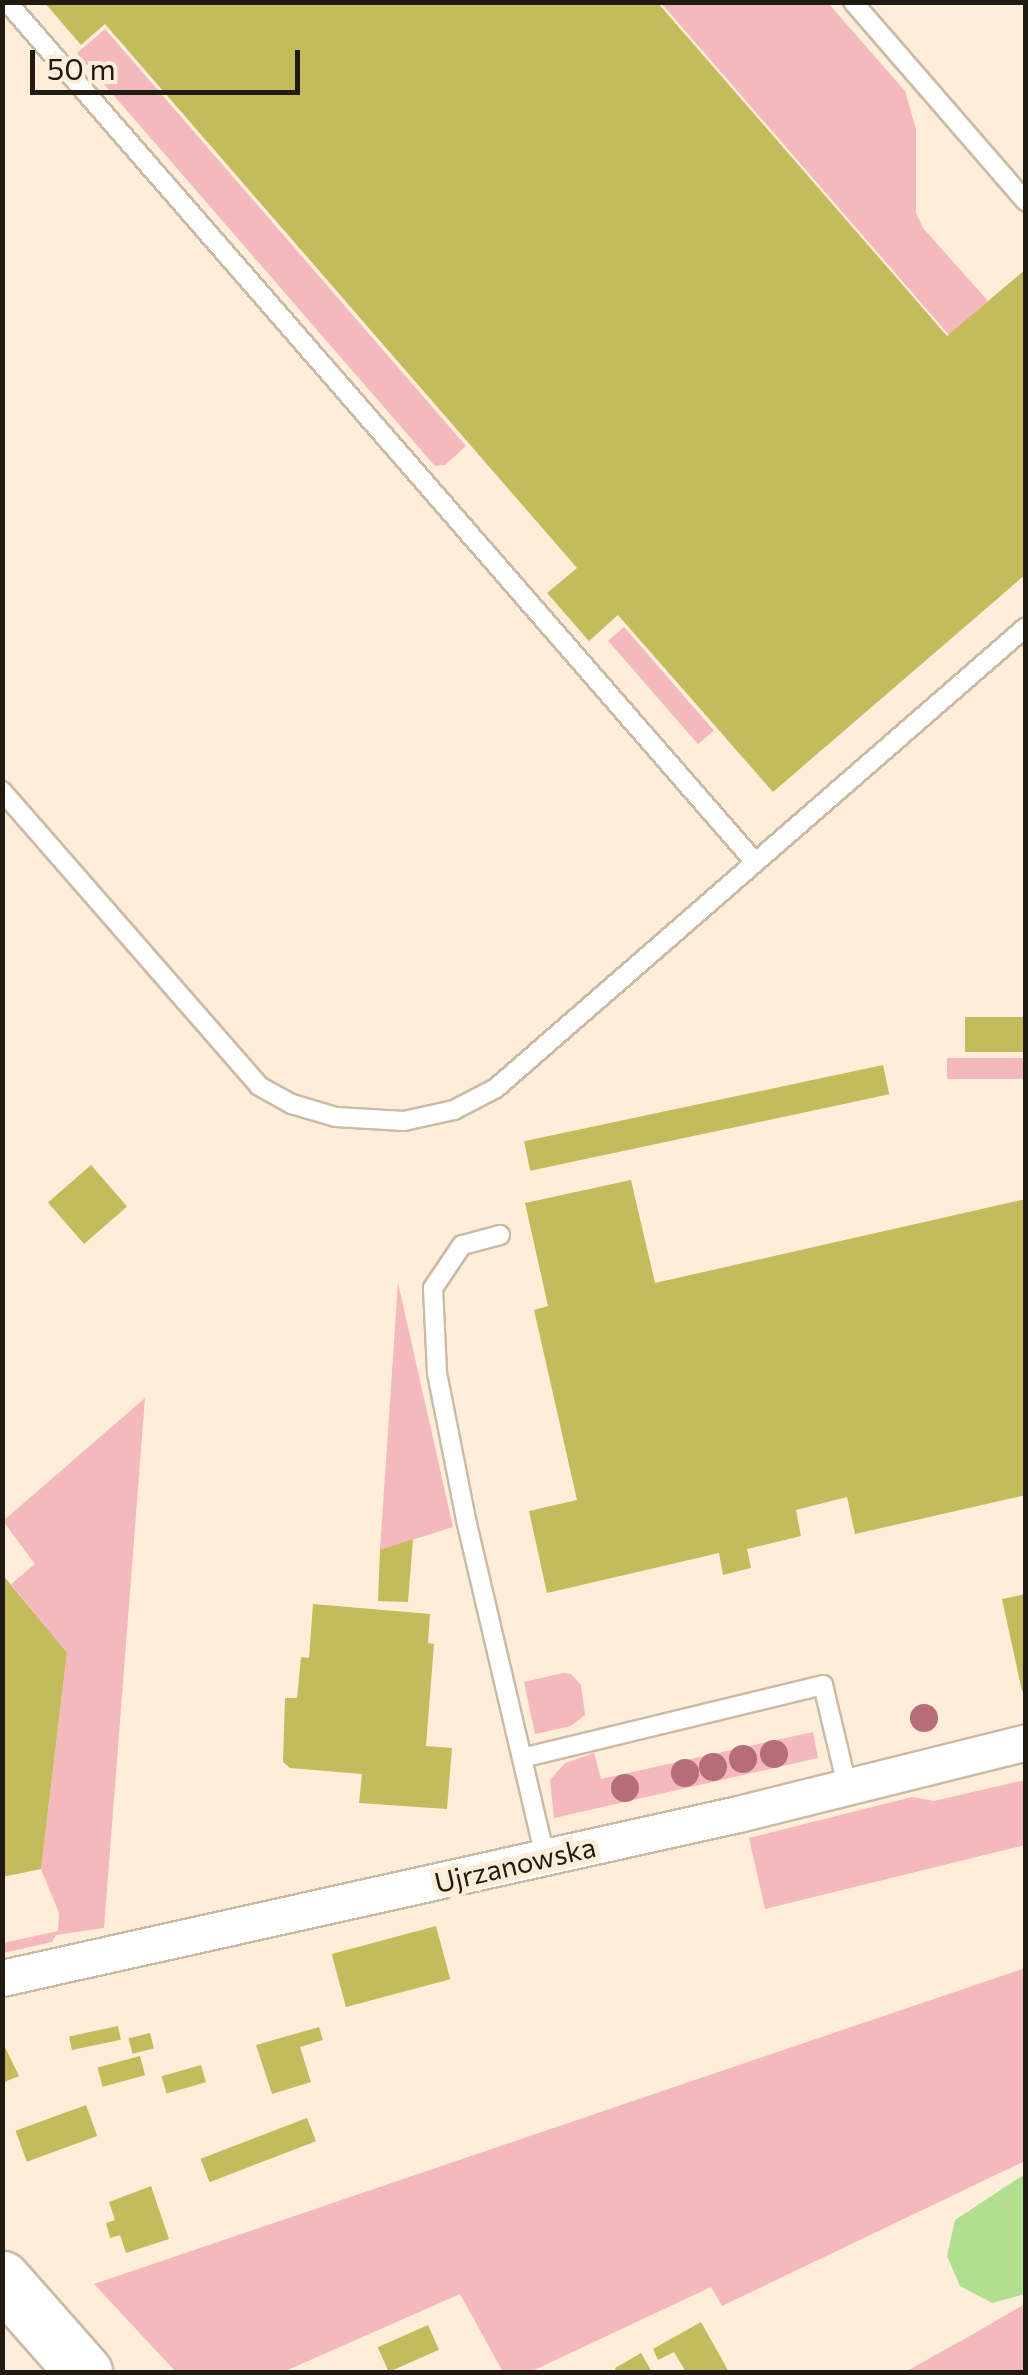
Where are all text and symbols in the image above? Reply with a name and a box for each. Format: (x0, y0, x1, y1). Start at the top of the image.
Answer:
scale bar (35, 30, 305, 92)
text: 50 m (47, 49, 116, 86)
street label: Ujrzanowska (431, 1829, 599, 1899)

